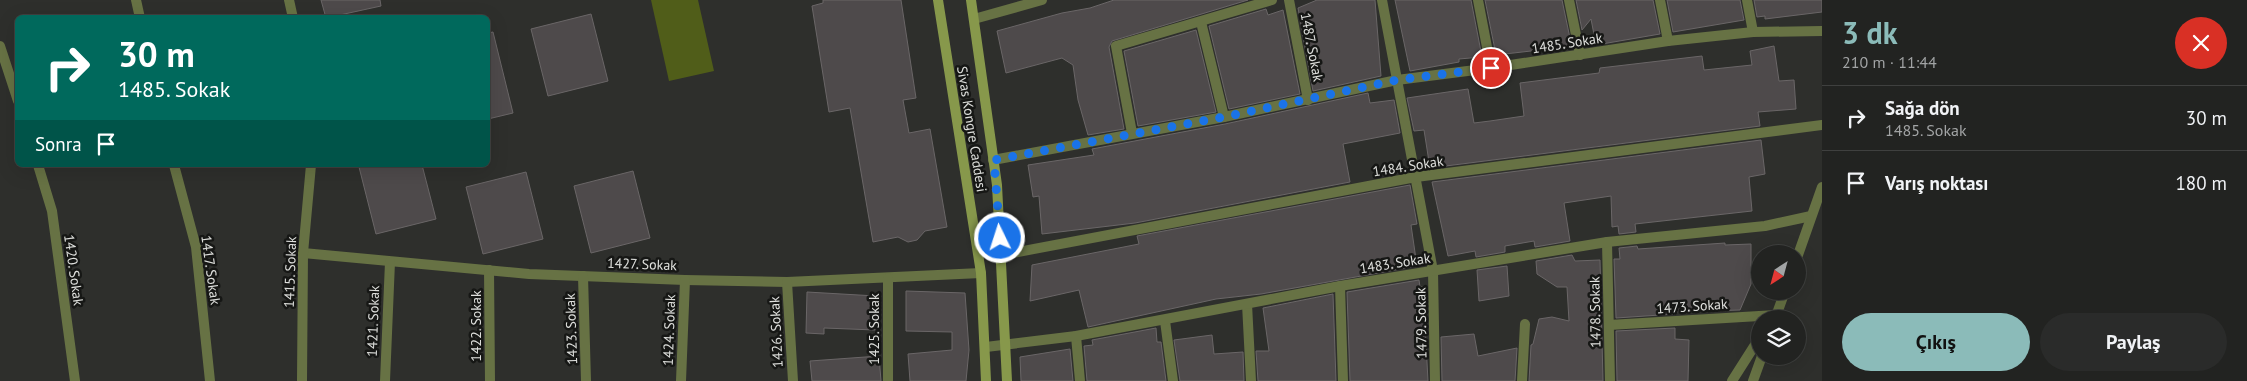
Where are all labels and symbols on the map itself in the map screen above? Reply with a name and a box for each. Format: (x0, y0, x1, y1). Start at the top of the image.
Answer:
street label: 1487. Sokak (1296, 11, 1328, 83)
street label: 1485. Sokak (1530, 28, 1604, 57)
pin (1470, 47, 1512, 89)
street label: Sivas Kongre Caddesi (953, 65, 991, 193)
street label: 1484. Sokak (1371, 151, 1445, 180)
position arrow (973, 211, 1025, 263)
street label: 1420. Sokak (60, 233, 88, 307)
street label: 1417. Sokak (197, 234, 225, 306)
street label: 1415. Sokak (280, 236, 300, 308)
north arrow (1751, 245, 1806, 300)
street label: 1483. Sokak (1358, 248, 1432, 277)
street label: 1427. Sokak (607, 254, 678, 274)
street label: 1478. Sokak (1585, 276, 1605, 348)
street label: 1421. Sokak (363, 285, 383, 357)
street label: 1479. Sokak (1411, 287, 1431, 359)
street label: 1422. Sokak (467, 290, 485, 362)
street label: 1423. Sokak (561, 293, 581, 365)
street label: 1425. Sokak (865, 293, 883, 365)
street label: 1424. Sokak (659, 294, 679, 366)
street label: 1473. Sokak (1656, 295, 1729, 317)
street label: 1426. Sokak (765, 296, 787, 368)

